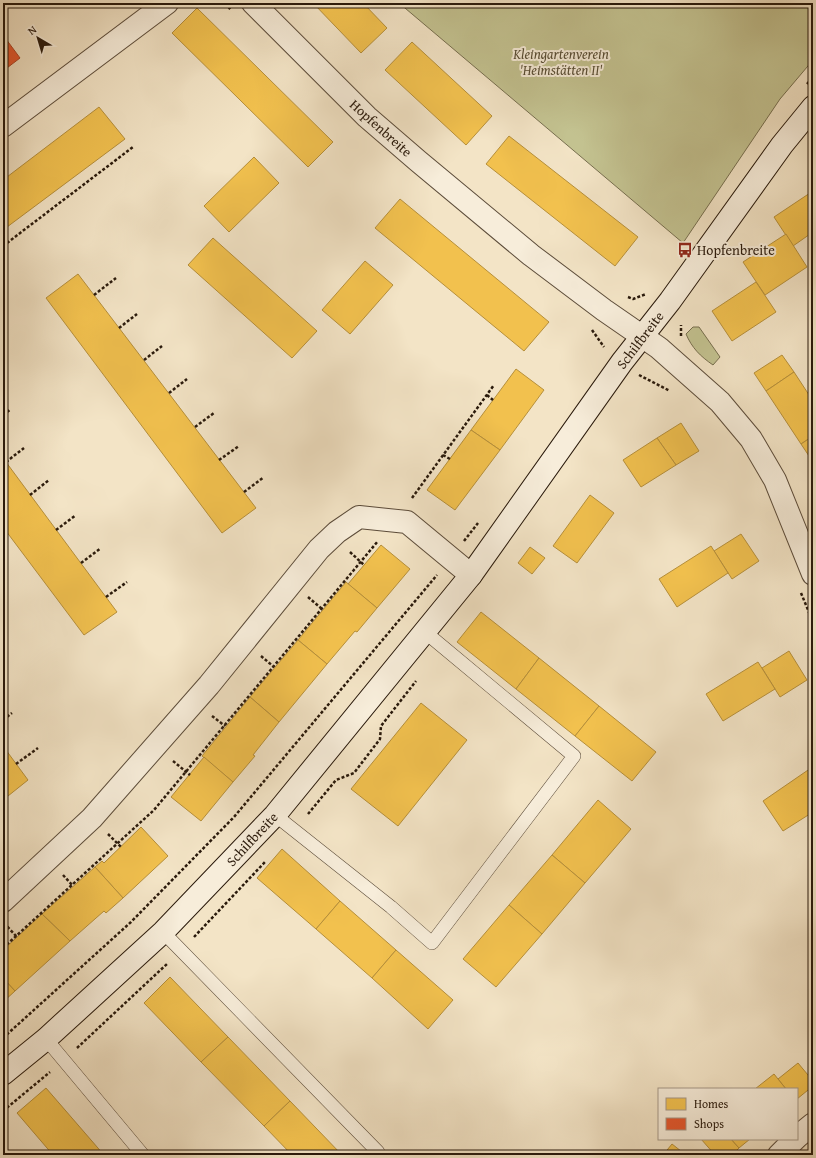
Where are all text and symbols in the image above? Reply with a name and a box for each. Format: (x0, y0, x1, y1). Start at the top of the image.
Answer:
north arrow (18, 18, 58, 58)
text: N (24, 21, 40, 39)
park label: Kleingartenverein 'Heimstätten II' (512, 44, 609, 80)
street label: Hopfenbreite (345, 95, 417, 162)
place label: Hopfenbreite (697, 240, 775, 260)
bus stop icon: Hopfenbreite (676, 241, 694, 259)
street label: Schilfbreite (612, 307, 669, 373)
street label: Schilfbreite (222, 807, 283, 871)
legend (658, 1088, 798, 1140)
text: Homes (694, 1095, 729, 1112)
text: Shops (694, 1115, 724, 1132)

